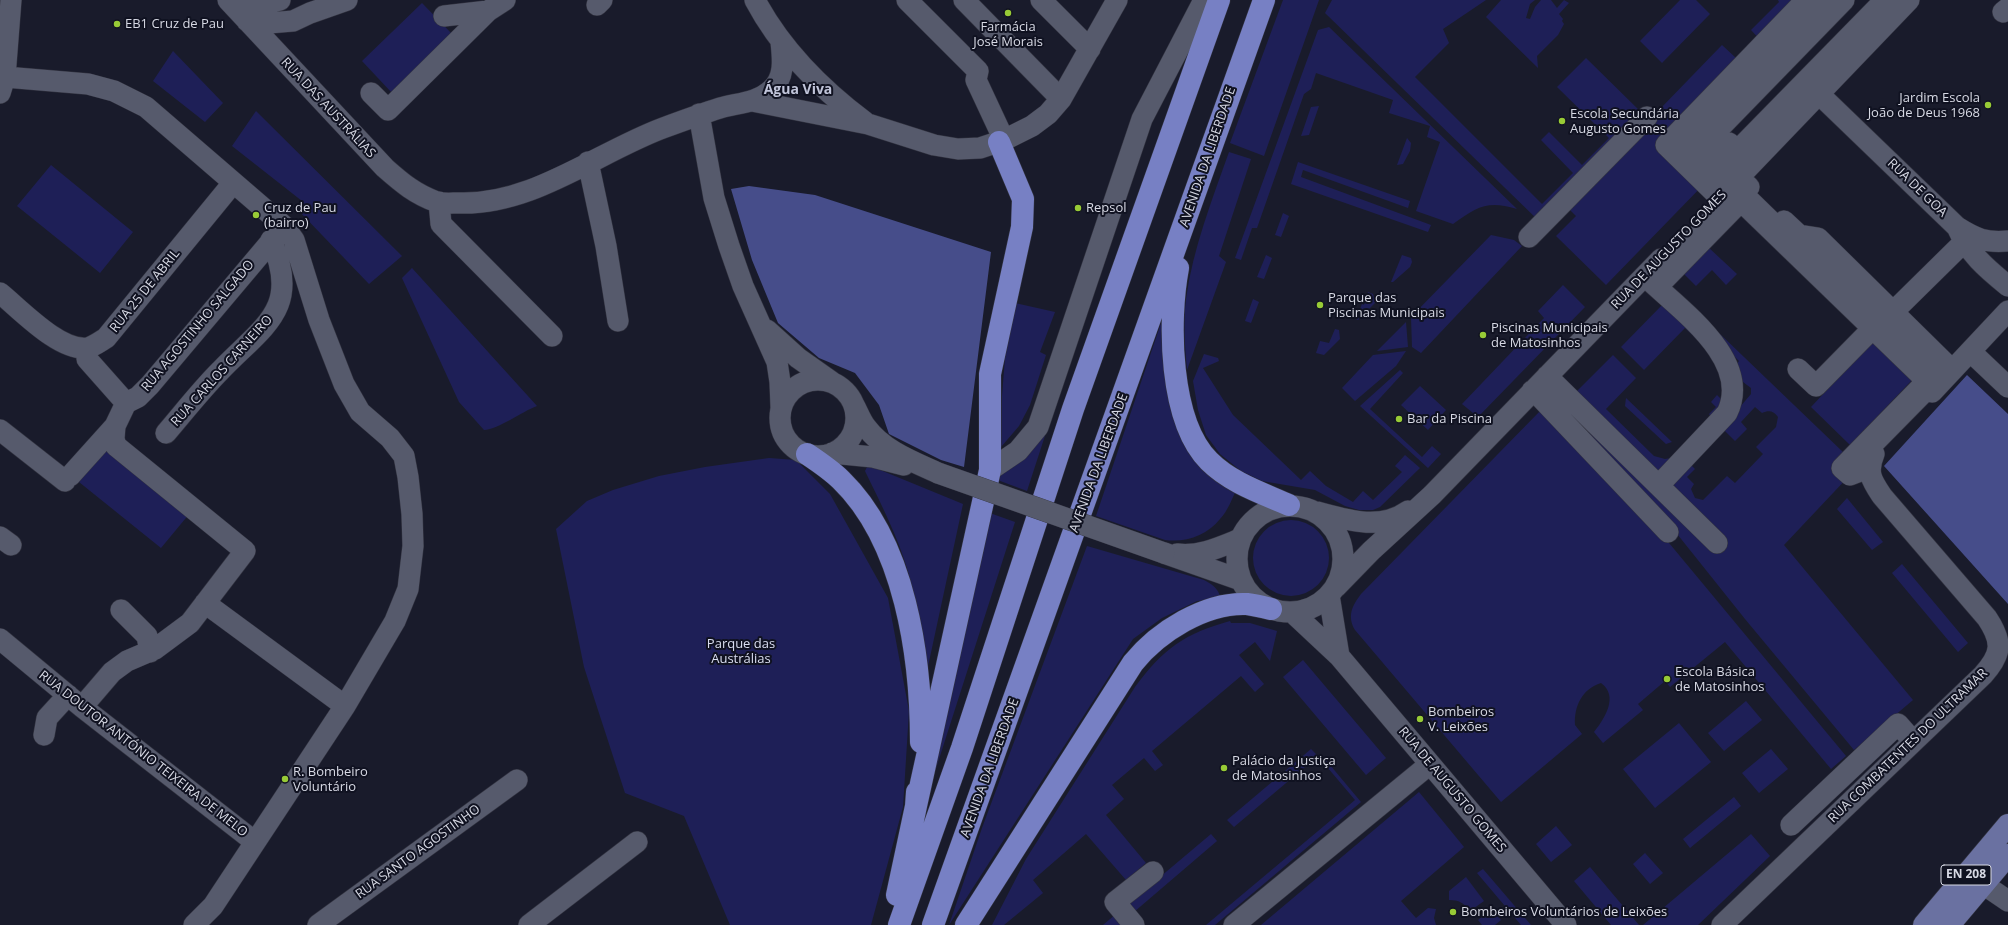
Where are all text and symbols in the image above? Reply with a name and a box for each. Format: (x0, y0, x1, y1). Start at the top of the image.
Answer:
marker: Farmácia José Morais (1003, 8, 1013, 18)
place label: EB1 Cruz de Pau (125, 16, 224, 32)
marker: EB1 Cruz de Pau (112, 19, 122, 29)
place label: Farmácia José Morais (973, 19, 1043, 50)
street label: RUA DAS AUSTRÁLIAS (278, 55, 378, 161)
district label: Água Viva (764, 82, 832, 98)
street label: AVENIDA DA LIBERDADE (1177, 85, 1239, 229)
place label: Jardim Escola João de Deus 1968 (1868, 90, 1980, 121)
marker: Jardim Escola João de Deus 1968 (1983, 100, 1993, 110)
place label: Escola Secundária Augusto Gomes (1570, 106, 1679, 137)
marker: Escola Secundária Augusto Gomes (1557, 116, 1567, 126)
street label: RUA DE GOA (1884, 156, 1950, 220)
street label: RUA DE AUGUSTO GOMES (1608, 187, 1730, 313)
place label: Cruz de Pau (bairro) (264, 200, 337, 231)
place label: Repsol (1086, 200, 1127, 216)
marker: Repsol (1073, 203, 1083, 213)
marker: Cruz de Pau (bairro) (251, 210, 261, 220)
street label: RUA 25 DE ABRIL (107, 246, 183, 336)
street label: RUA AGOSTINHO SALGADO (138, 257, 258, 395)
place label: Parque das Piscinas Municipais (1328, 290, 1445, 321)
marker: Parque das Piscinas Municipais (1315, 300, 1325, 310)
street label: RUA CARLOS CARNEIRO (168, 312, 276, 430)
place label: Piscinas Municipais de Matosinhos (1491, 320, 1608, 351)
marker: Piscinas Municipais de Matosinhos (1478, 330, 1488, 340)
street label: AVENIDA DA LIBERDADE (1067, 391, 1131, 535)
place label: Bar da Piscina (1407, 411, 1492, 427)
marker: Bar da Piscina (1394, 414, 1404, 424)
park label: Parque das Austrálias (707, 636, 775, 667)
place label: Escola Básica de Matosinhos (1675, 664, 1764, 695)
street label: RUA COMBATENTES DO ULTRAMAR (1825, 666, 1991, 826)
street label: RUA DOUTOR ANTÓNIO TEIXEIRA DE MELO (35, 668, 251, 840)
marker: Escola Básica de Matosinhos (1662, 674, 1672, 684)
street label: AVENIDA DA LIBERDADE (958, 696, 1022, 840)
place label: Bombeiros V. Leixões (1428, 704, 1494, 735)
marker: Bombeiros V. Leixões (1415, 714, 1425, 724)
street label: RUA DE AUGUSTO GOMES (1395, 724, 1509, 856)
place label: Palácio da Justiça de Matosinhos (1232, 753, 1336, 784)
marker: Palácio da Justiça de Matosinhos (1219, 763, 1229, 773)
place label: R. Bombeiro Voluntário (293, 764, 368, 795)
marker: R. Bombeiro Voluntário (280, 774, 290, 784)
street label: RUA SANTO AGOSTINHO (353, 802, 483, 902)
road number: EN 208 (1941, 865, 1991, 885)
place label: Bombeiros Voluntários de Leixões (1461, 904, 1667, 920)
marker: Bombeiros Voluntários de Leixões (1448, 907, 1458, 917)

